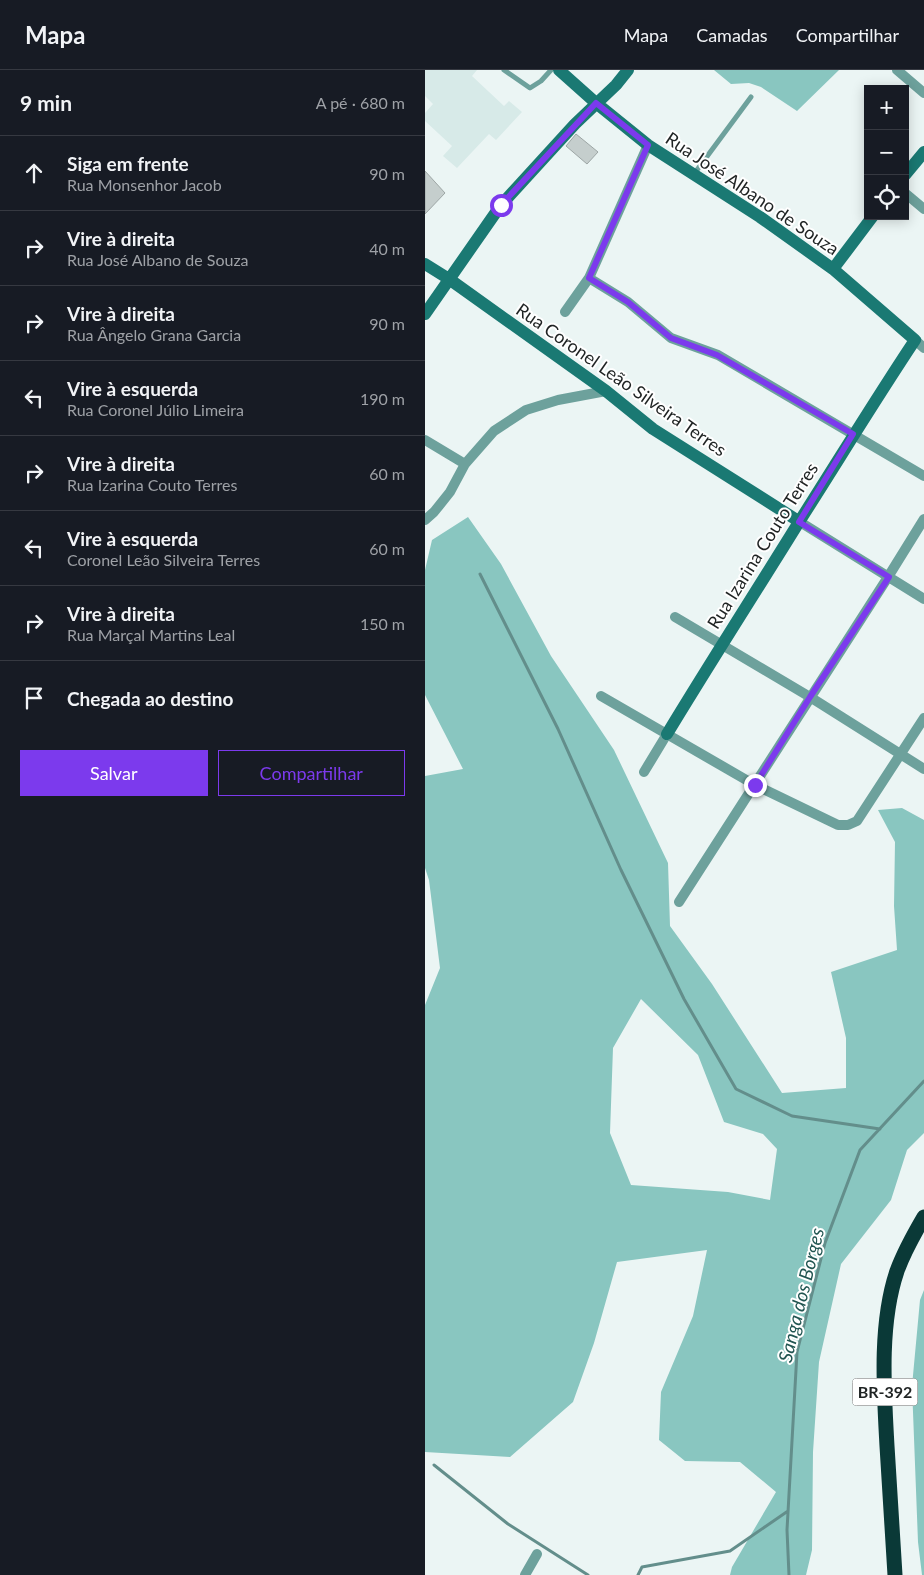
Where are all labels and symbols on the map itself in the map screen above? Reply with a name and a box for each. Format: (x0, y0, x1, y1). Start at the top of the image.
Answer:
street label: Rua José Albano de Souza (662, 127, 843, 259)
route start (490, 194, 513, 217)
street label: Rua Coronel Leão Silveira Terres (512, 298, 731, 460)
street label: Rua Izarina Couto Terres (702, 458, 822, 633)
route end (744, 774, 767, 797)
water label: Sanga dos Borges (773, 1225, 828, 1364)
road number: BR-392 (853, 1378, 917, 1405)

